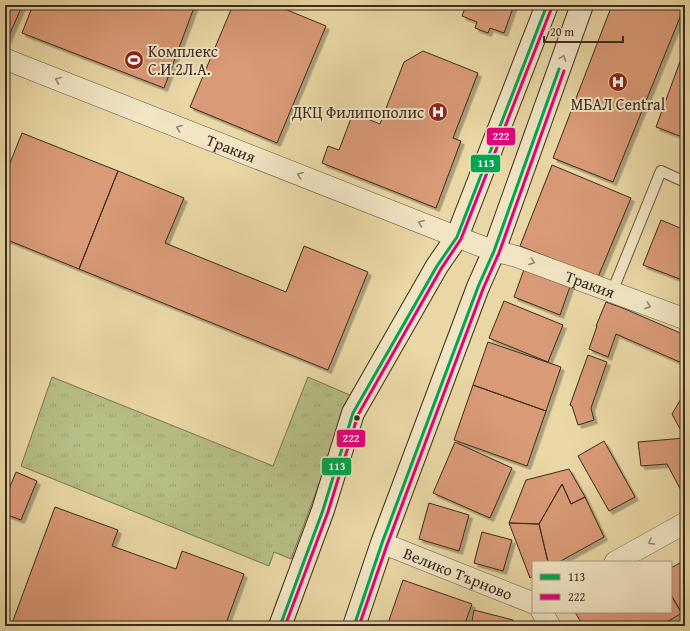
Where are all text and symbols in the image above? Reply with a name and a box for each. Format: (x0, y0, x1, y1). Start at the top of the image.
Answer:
scale bar (544, 18, 623, 44)
text: 20 m (550, 23, 574, 40)
place label: Kомплекс С.И.2Л.А. (148, 39, 218, 81)
sports icon: Kомплекс С.И.2Л.А. (123, 49, 145, 71)
one-way arrow (558, 54, 566, 61)
hospital icon: МБАЛ Central (607, 71, 629, 93)
one-way arrow (54, 77, 61, 85)
place label: МБАЛ Central (571, 92, 666, 116)
place label: ДКЦ Филипополис (291, 100, 424, 124)
hospital icon: ДКЦ Филипополис (427, 101, 449, 123)
one-way arrow (175, 124, 182, 132)
street label: Тракия (203, 127, 259, 169)
line badge: 222 (486, 127, 516, 146)
text: 222 (492, 128, 510, 144)
line badge: 113 (470, 154, 501, 173)
text: 113 (477, 155, 495, 171)
one-way arrow (296, 172, 303, 180)
one-way arrow (417, 220, 425, 228)
one-way arrow (528, 257, 535, 266)
street label: Тракия (562, 264, 618, 304)
one-way arrow (645, 301, 652, 309)
unlabelled marker (352, 413, 362, 423)
line badge: 222 (336, 429, 366, 448)
text: 222 (342, 430, 360, 446)
line badge: 113 (321, 457, 352, 476)
text: 113 (328, 458, 346, 474)
one-way arrow (648, 537, 655, 544)
street label: Велико Търново (400, 541, 516, 606)
legend (532, 561, 672, 613)
text: 113 (568, 568, 586, 585)
text: 222 (568, 588, 586, 605)

